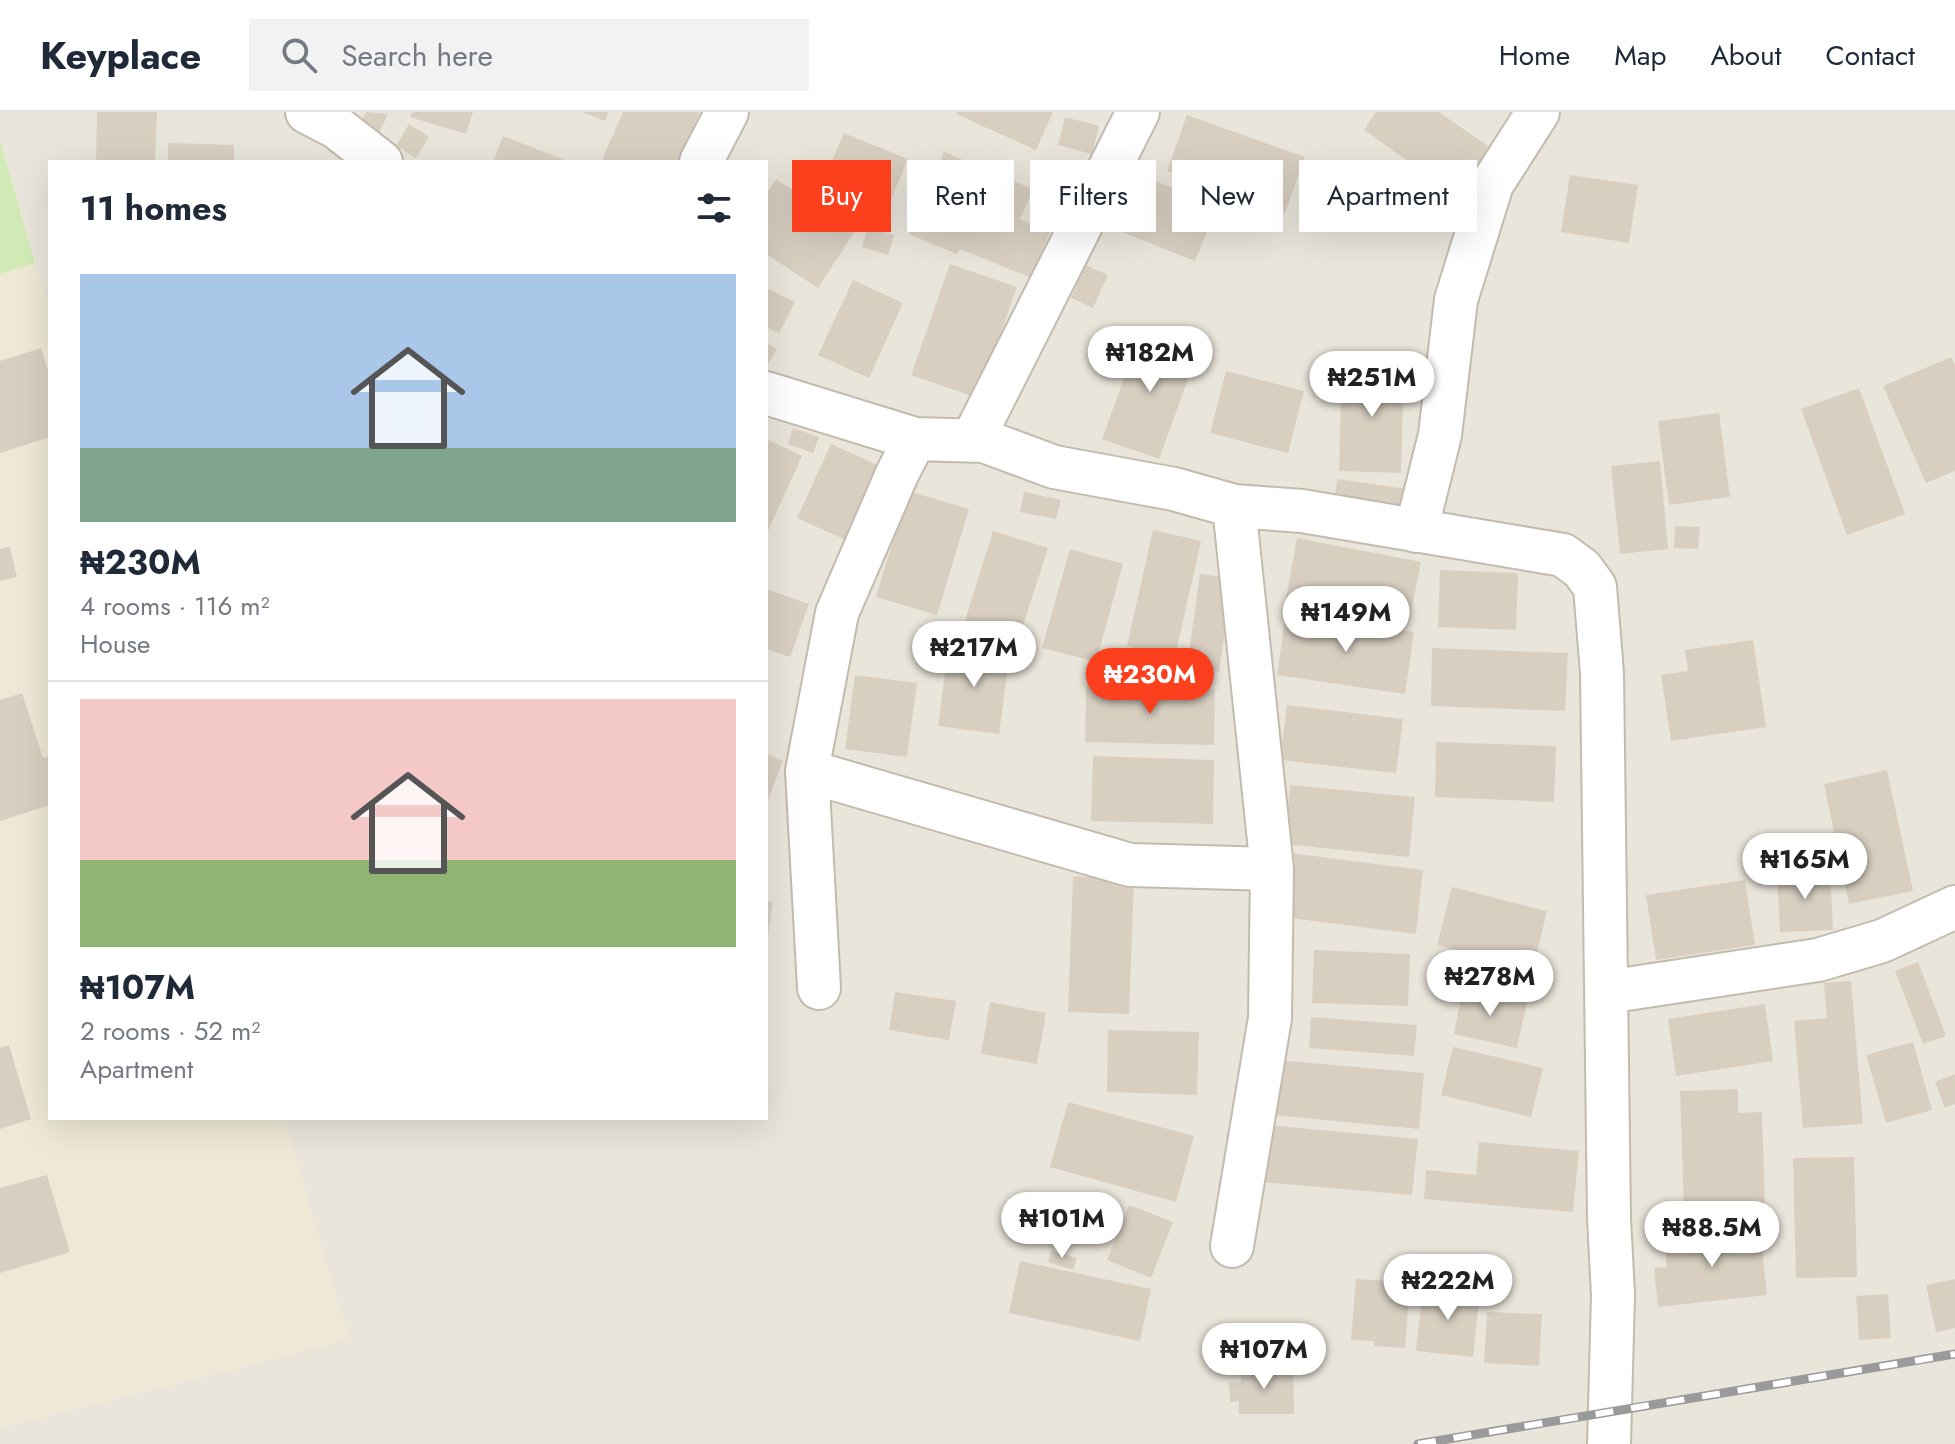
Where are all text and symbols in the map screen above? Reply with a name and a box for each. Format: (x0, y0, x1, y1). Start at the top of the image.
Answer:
search box (249, 19, 809, 91)
text: Keyplace (40, 28, 201, 83)
icon: search (277, 33, 321, 77)
text: Search here (341, 34, 493, 77)
text: Home (1499, 35, 1570, 76)
text: Map (1614, 35, 1666, 76)
text: About (1710, 35, 1782, 76)
text: Contact (1826, 35, 1915, 76)
chip: Buy (792, 160, 891, 232)
chip: Rent (907, 160, 1014, 232)
chip: Filters (1030, 160, 1156, 232)
chip: New (1172, 160, 1283, 232)
chip: Apartment (1299, 160, 1477, 232)
text: 11 homes (80, 184, 227, 233)
icon: filters (692, 186, 736, 230)
icon: home (336, 326, 480, 470)
pin: ₦182M (1094, 326, 1206, 394)
text: ₦182M (1106, 333, 1194, 371)
pin: ₦251M (1316, 351, 1428, 419)
text: ₦251M (1327, 358, 1417, 396)
text: ₦230M (80, 538, 201, 587)
pin: ₦149M (1290, 586, 1402, 654)
text: 4 rooms · 116 m² (80, 587, 270, 625)
text: ₦149M (1301, 593, 1391, 631)
pin: ₦217M (918, 621, 1030, 689)
text: House (80, 625, 150, 663)
text: ₦217M (930, 628, 1018, 666)
pin: ₦230M (1094, 648, 1206, 716)
text: ₦230M (1104, 655, 1196, 693)
icon: home (336, 751, 480, 895)
pin: ₦165M (1749, 833, 1861, 901)
text: ₦165M (1760, 840, 1850, 878)
pin: ₦278M (1434, 950, 1546, 1018)
text: ₦278M (1445, 957, 1535, 995)
text: ₦107M (80, 963, 195, 1012)
text: 2 rooms · 52 m² (80, 1012, 260, 1050)
text: Apartment (80, 1050, 193, 1088)
pin: ₦101M (1006, 1192, 1118, 1260)
text: ₦101M (1019, 1199, 1105, 1237)
pin: ₦88.5M (1647, 1201, 1777, 1269)
text: ₦88.5M (1662, 1208, 1762, 1246)
pin: ₦222M (1392, 1254, 1504, 1322)
text: ₦222M (1401, 1261, 1495, 1299)
pin: ₦107M (1208, 1323, 1320, 1391)
text: ₦107M (1220, 1330, 1308, 1368)

